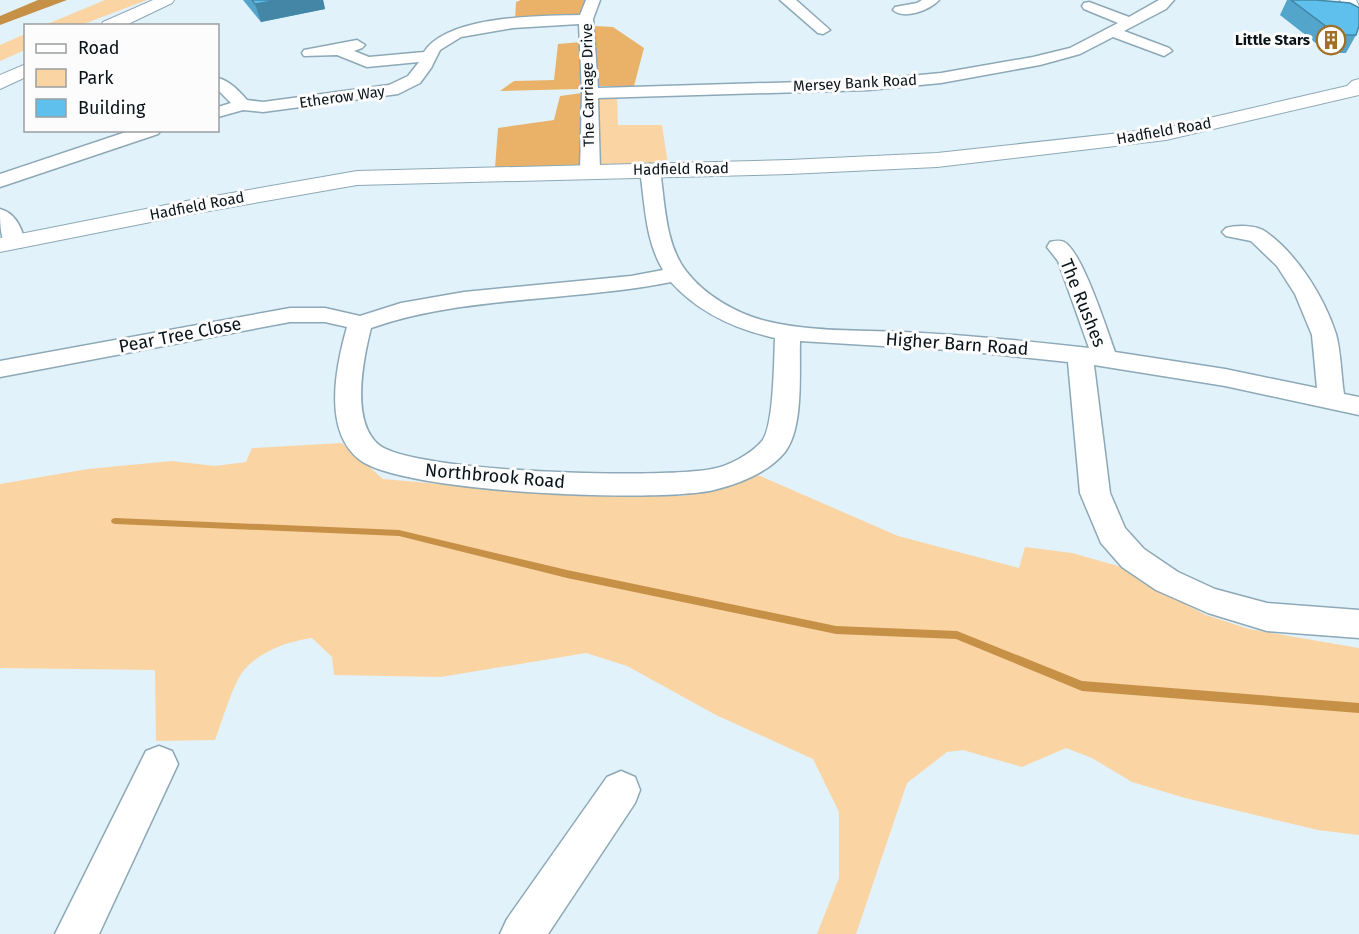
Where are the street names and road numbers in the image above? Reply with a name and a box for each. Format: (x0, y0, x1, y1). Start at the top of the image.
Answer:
street label: The Carriage Drive (578, 23, 598, 147)
street label: Mersey Bank Road (793, 71, 917, 95)
street label: Etherow Way (298, 82, 387, 112)
street label: Hadfield Road (1115, 114, 1213, 148)
street label: Hadfield Road (633, 159, 729, 179)
street label: Hadfield Road (148, 188, 246, 224)
street label: The Rushes (1055, 256, 1111, 350)
street label: Pear Tree Close (117, 312, 243, 358)
street label: Higher Barn Road (885, 328, 1029, 360)
street label: Northbrook Road (424, 459, 566, 493)

